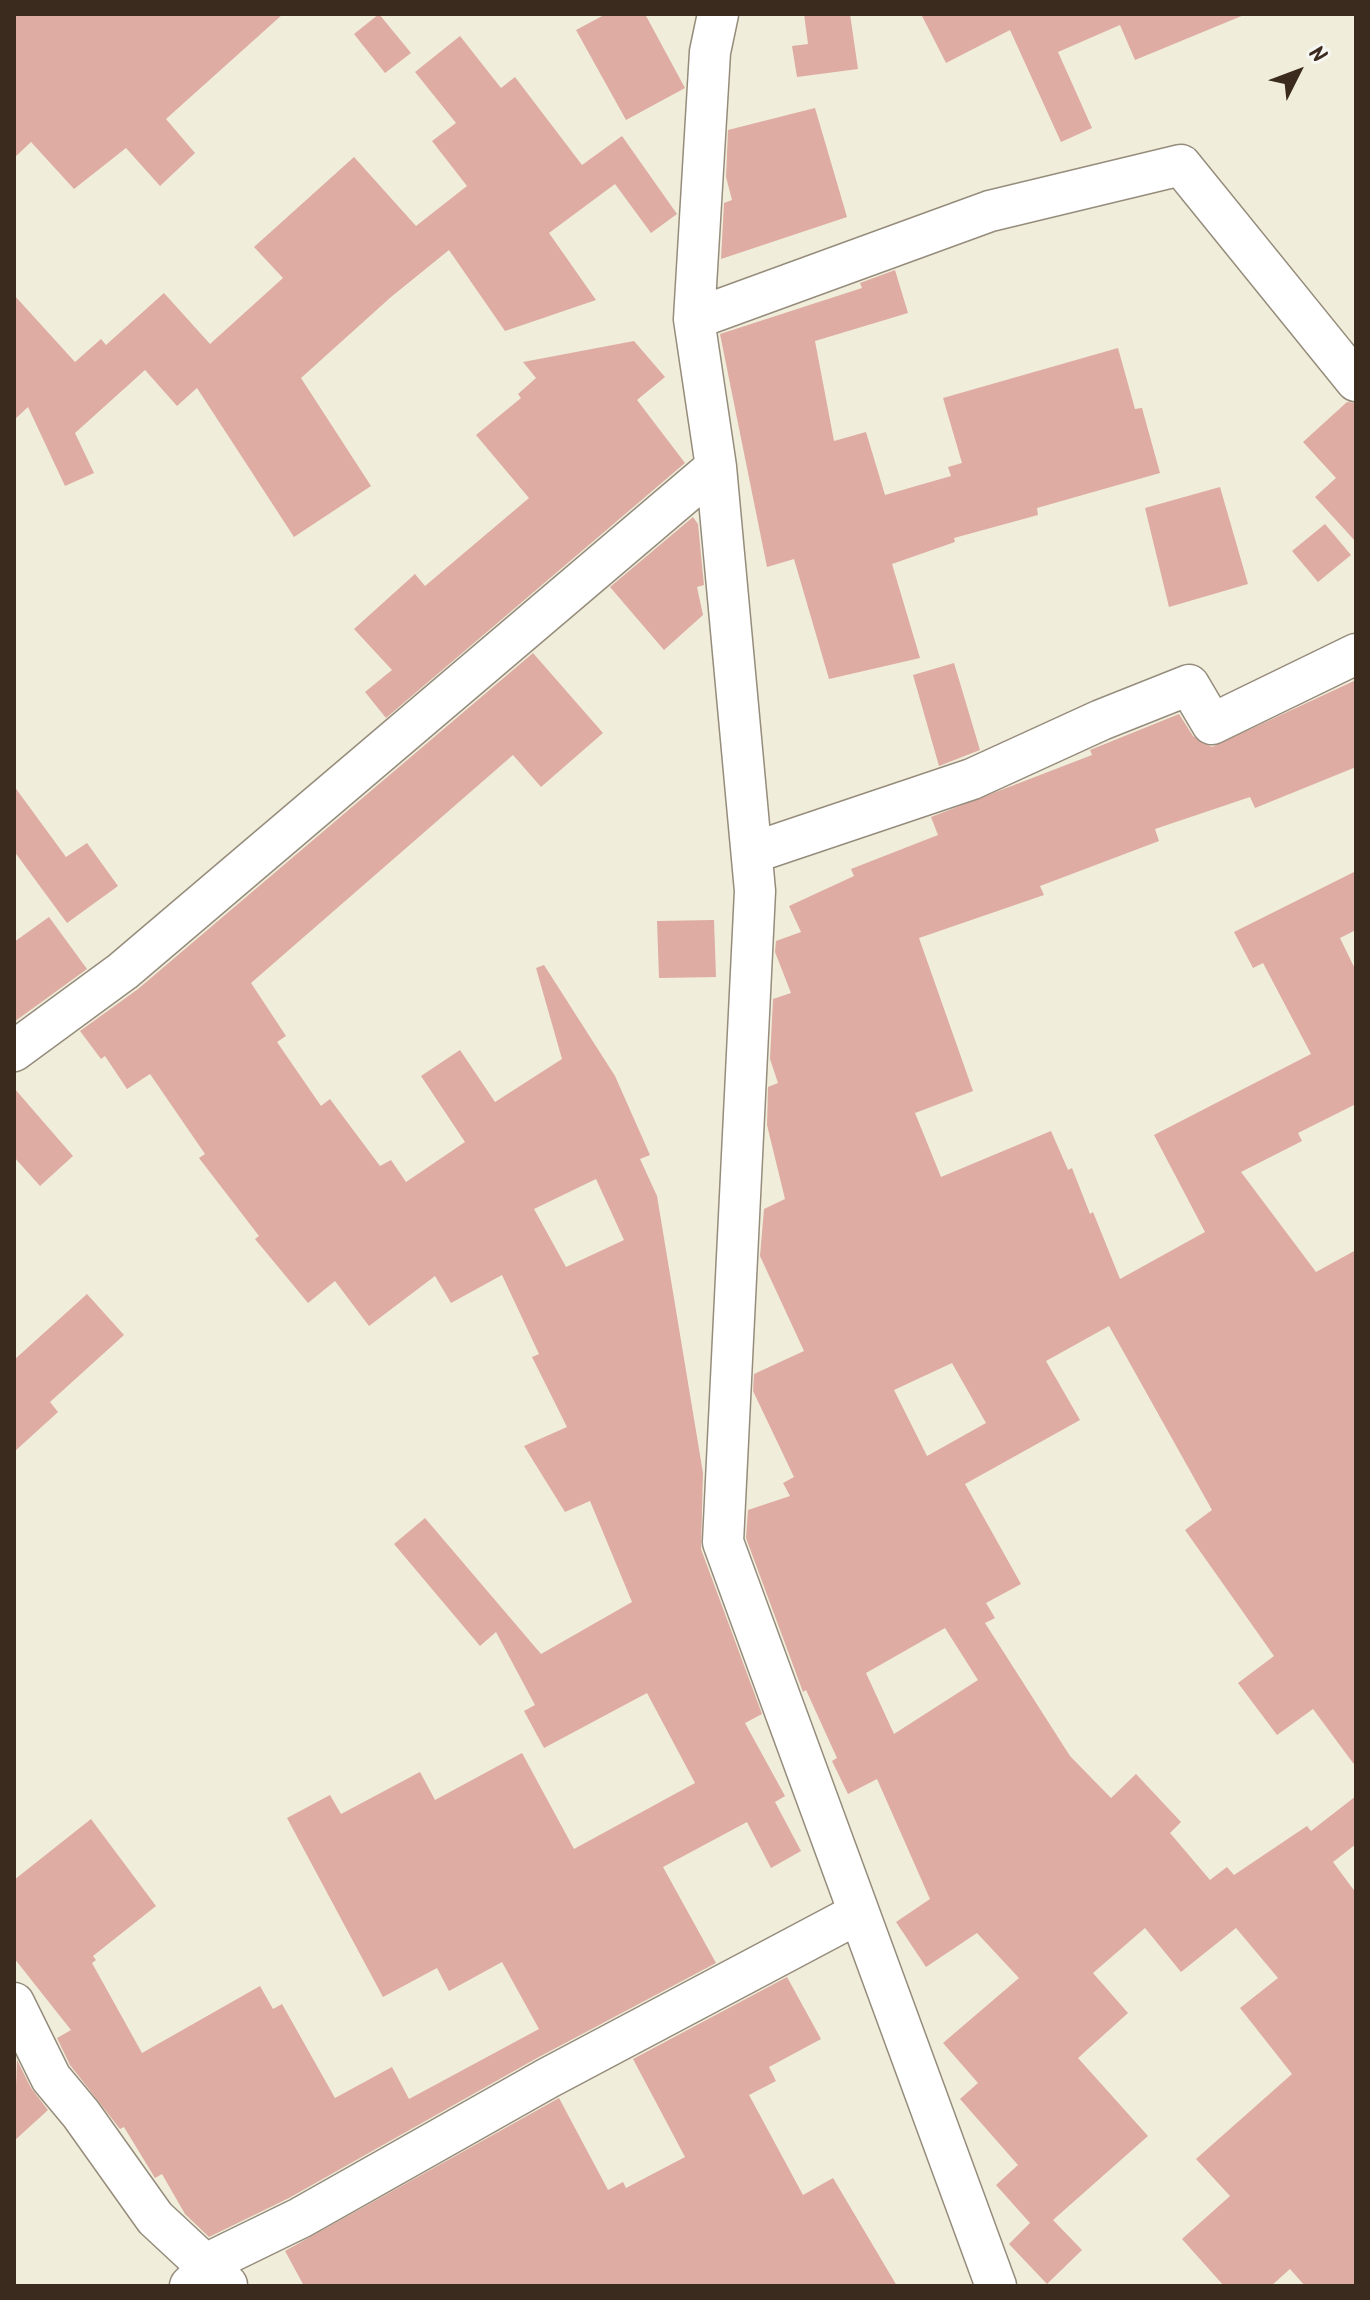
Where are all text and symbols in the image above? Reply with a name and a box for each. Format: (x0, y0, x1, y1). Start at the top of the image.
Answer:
north arrow (1258, 32, 1338, 112)
text: N (1299, 39, 1334, 72)

